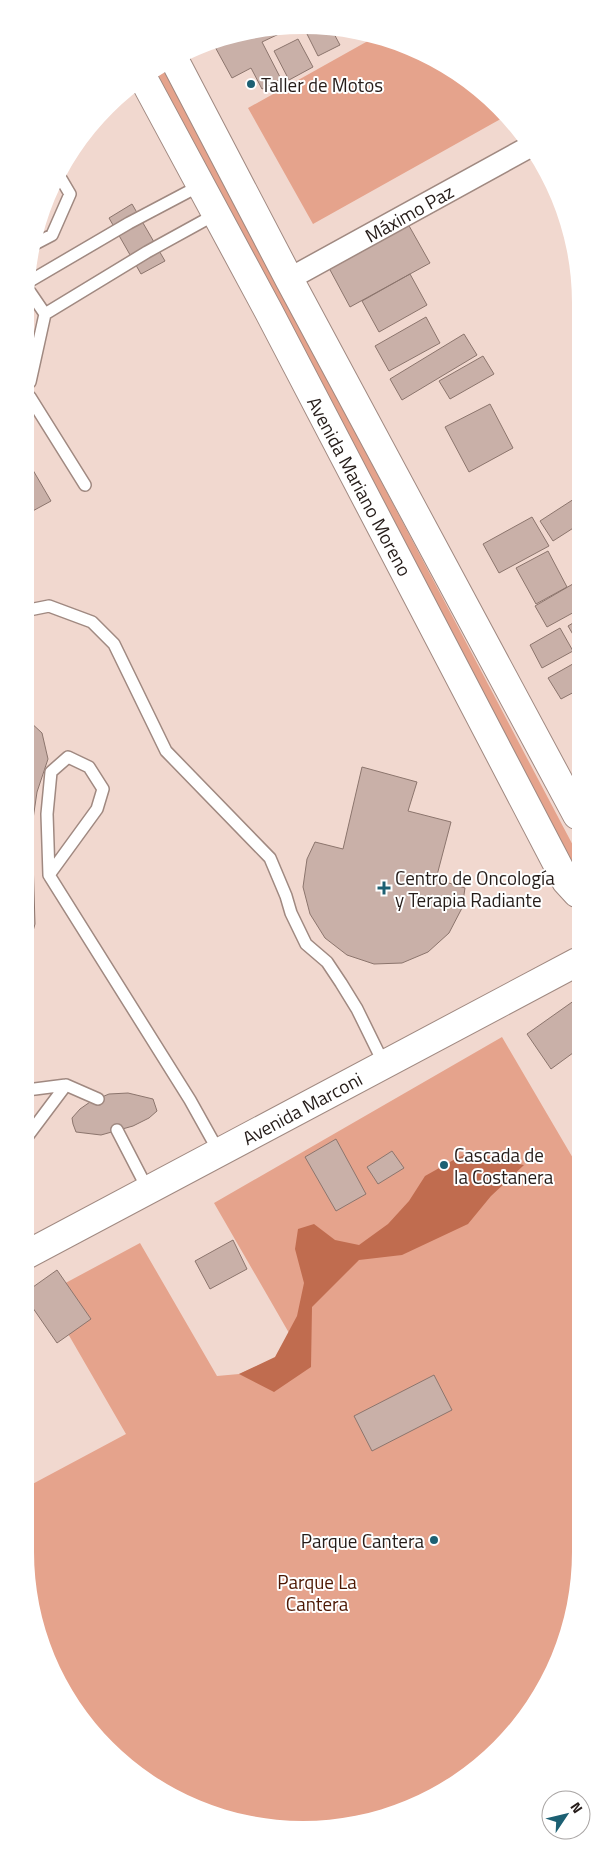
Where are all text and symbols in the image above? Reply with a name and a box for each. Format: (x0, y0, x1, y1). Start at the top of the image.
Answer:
place label: Taller de Motos (261, 70, 383, 99)
marker: Taller de Motos (245, 78, 257, 90)
street label: Máximo Paz (359, 177, 459, 249)
street label: Avenida Mariano Moreno (300, 391, 420, 581)
place label: Centro de Oncología y Terapia Radiante (395, 863, 555, 914)
marker: Centro de Oncología y Terapia Radiante (377, 881, 391, 895)
street label: Avenida Marconi (237, 1064, 367, 1152)
place label: Cascada de la Costanera (454, 1140, 554, 1191)
marker: Cascada de la Costanera (438, 1159, 450, 1171)
place label: Parque Cantera (301, 1526, 424, 1555)
marker: Parque Cantera (428, 1534, 440, 1546)
park label: Parque La Cantera (277, 1567, 357, 1618)
north arrow (541, 1790, 591, 1840)
text: N (566, 1797, 588, 1817)

